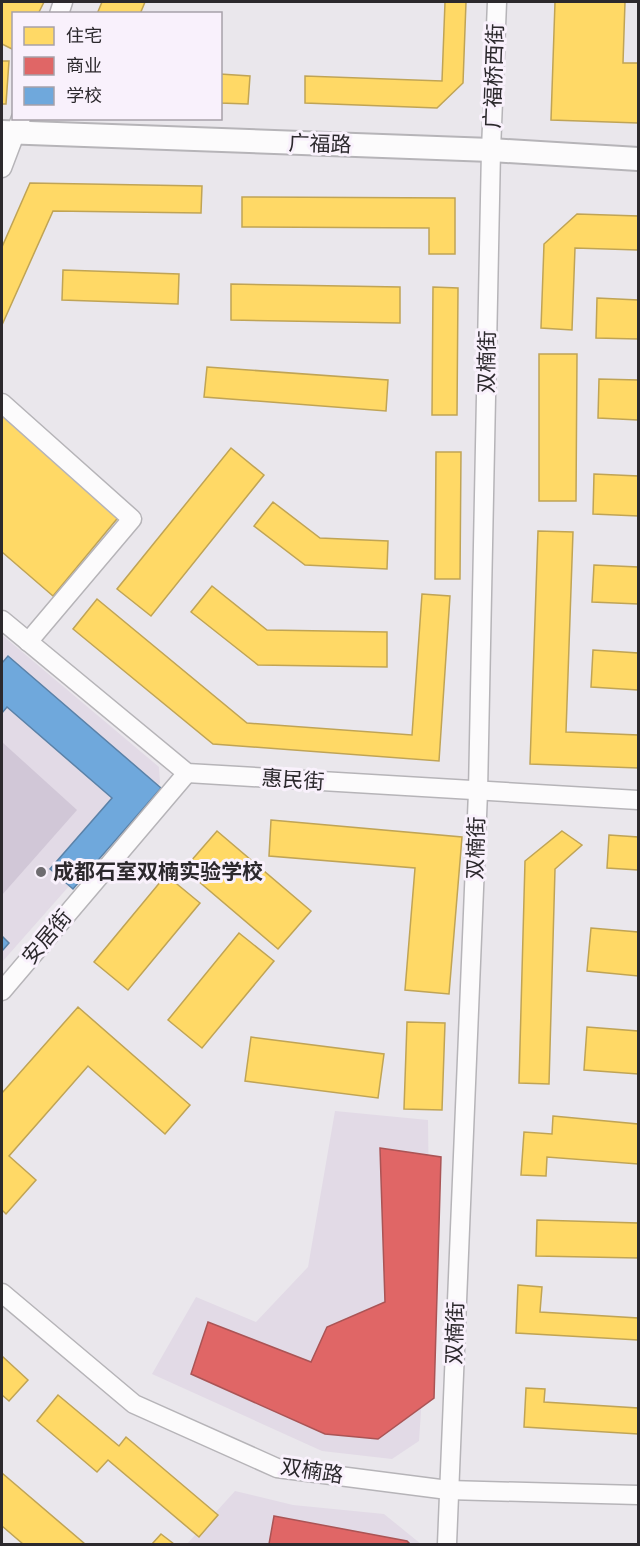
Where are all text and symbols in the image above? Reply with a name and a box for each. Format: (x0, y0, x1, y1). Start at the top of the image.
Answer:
legend (12, 12, 222, 120)
street label: 广福桥西街 (480, 23, 507, 129)
text: 住宅 (66, 26, 102, 46)
text: 商业 (66, 56, 102, 76)
text: 学校 (66, 86, 102, 106)
street label: 广福路 (288, 131, 352, 156)
street label: 双楠街 (474, 330, 499, 394)
street label: 惠民街 (261, 766, 325, 793)
street label: 双楠街 (463, 816, 488, 880)
place label: 成都石室双楠实验学校 (53, 860, 263, 883)
marker: 成都石室双楠实验学校 (34, 865, 48, 879)
street label: 安居街 (18, 905, 76, 968)
street label: 双楠街 (442, 1301, 467, 1365)
street label: 双楠路 (279, 1454, 345, 1487)

